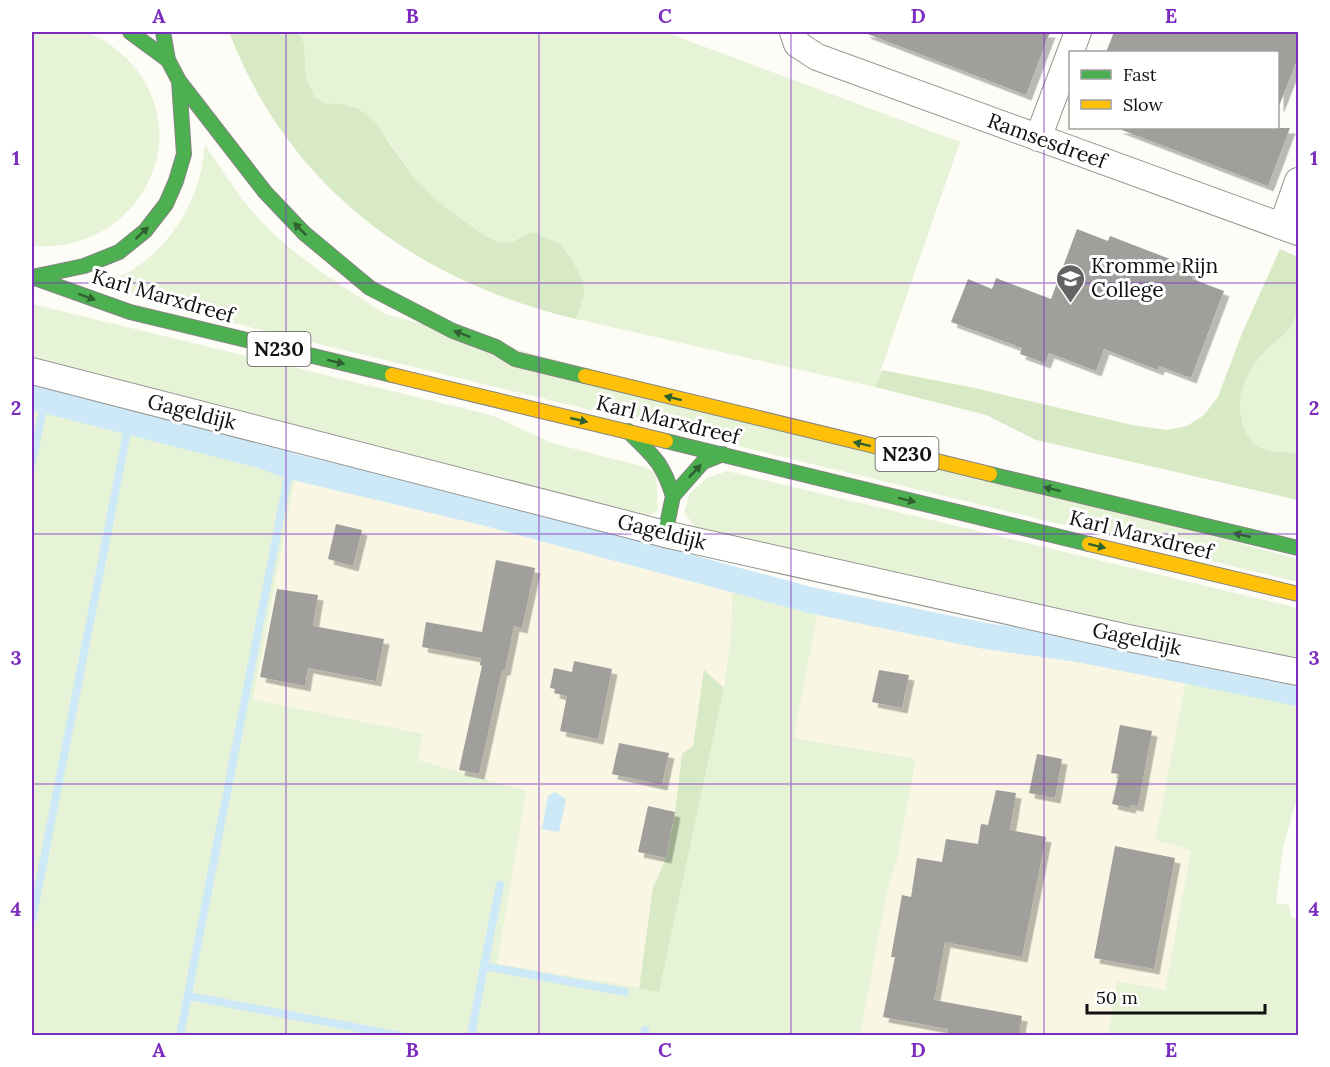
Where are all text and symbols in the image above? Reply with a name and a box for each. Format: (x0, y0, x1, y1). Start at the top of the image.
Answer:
text: A (152, 3, 166, 28)
text: B (405, 3, 419, 28)
text: C (658, 3, 672, 28)
text: D (910, 3, 926, 28)
text: E (1165, 3, 1177, 28)
legend (1069, 51, 1279, 129)
text: Fast (1123, 63, 1157, 86)
text: Slow (1123, 93, 1163, 116)
street label: Ramsesdreef (984, 106, 1112, 175)
text: 1 (12, 145, 20, 170)
text: 1 (1310, 145, 1318, 170)
one-way arrow (294, 222, 308, 236)
one-way arrow (134, 227, 149, 240)
place label: Kromme Rijn College (1091, 252, 1219, 303)
street label: Karl Marxdreef (89, 262, 239, 329)
school or university icon: Kromme Rijn College (1054, 262, 1086, 304)
one-way arrow (78, 292, 96, 302)
one-way arrow (453, 329, 471, 339)
road number: N230 (248, 332, 310, 366)
one-way arrow (327, 358, 345, 368)
street label: Gageldijk (145, 387, 240, 436)
street label: Karl Marxdreef (594, 389, 745, 451)
one-way arrow (664, 392, 682, 402)
text: 2 (11, 395, 21, 420)
text: 2 (1309, 395, 1319, 420)
one-way arrow (570, 416, 588, 426)
road number: N230 (876, 437, 938, 471)
one-way arrow (853, 438, 872, 448)
one-way arrow (688, 464, 702, 478)
one-way arrow (1043, 484, 1061, 494)
one-way arrow (898, 496, 916, 506)
street label: Karl Marxdreef (1067, 504, 1218, 566)
street label: Gageldijk (615, 507, 710, 556)
one-way arrow (1232, 529, 1251, 539)
one-way arrow (1087, 542, 1106, 552)
street label: Gageldijk (1090, 616, 1185, 661)
text: 3 (10, 645, 22, 670)
text: 3 (1308, 645, 1320, 670)
text: 4 (11, 896, 22, 921)
text: 4 (1309, 896, 1320, 921)
scale bar (1087, 977, 1266, 1015)
text: 50 m (1096, 986, 1138, 1009)
text: A (152, 1037, 166, 1062)
text: B (405, 1037, 419, 1062)
text: C (658, 1037, 672, 1062)
text: D (910, 1037, 926, 1062)
text: E (1165, 1037, 1177, 1062)

